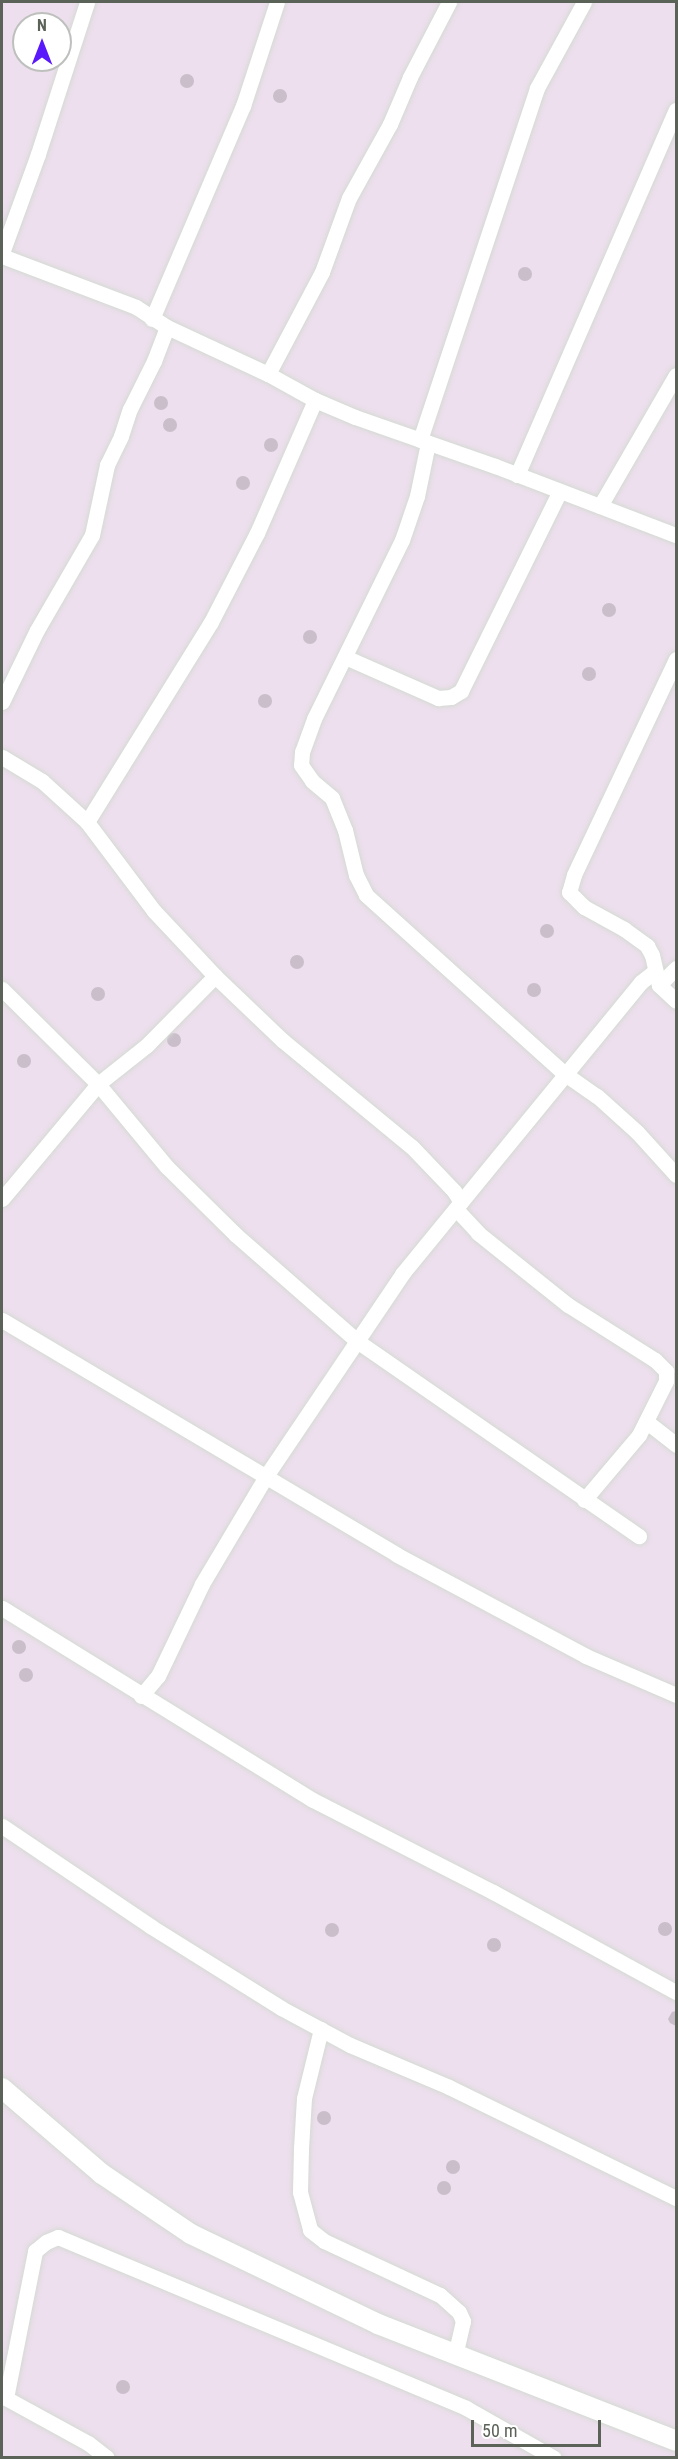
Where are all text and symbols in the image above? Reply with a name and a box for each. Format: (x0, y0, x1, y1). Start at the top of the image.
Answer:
north arrow (12, 12, 72, 72)
text: N (37, 16, 47, 35)
scale bar (474, 2408, 604, 2446)
text: 50 m (482, 2420, 517, 2441)

